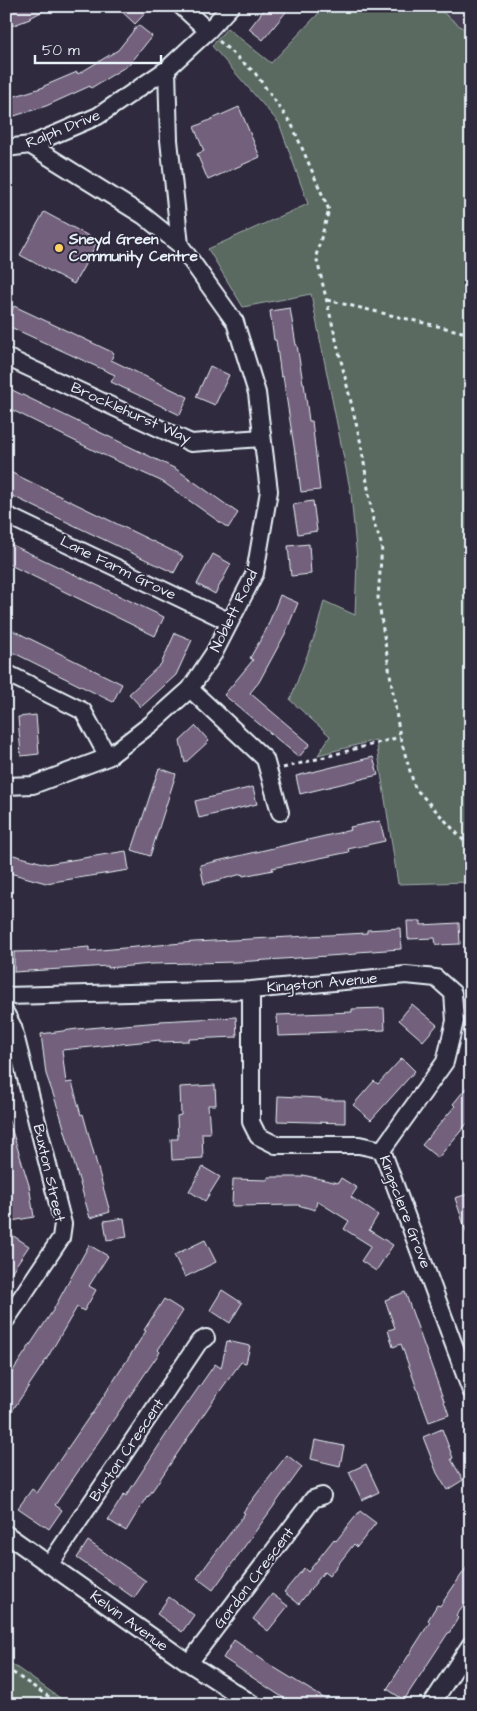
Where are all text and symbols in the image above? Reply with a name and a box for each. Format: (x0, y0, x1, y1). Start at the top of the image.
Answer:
scale bar (35, 32, 161, 64)
text: 50 m (42, 40, 80, 61)
street label: Ralph Drive (23, 105, 103, 153)
place label: Sneyd Green Community Centre (68, 229, 198, 268)
marker: Sneyd Green Community Centre (53, 242, 65, 254)
street label: Brocklehurst Way (67, 377, 194, 450)
street label: Lane Farm Grove (56, 531, 180, 605)
street label: Noblett Road (205, 566, 263, 656)
street label: Kingston Avenue (266, 968, 378, 999)
street label: Buxton Street (28, 1122, 70, 1224)
street label: Kingsclere Grove (373, 1152, 436, 1272)
street label: Burton Crescent (85, 1394, 169, 1506)
street label: Gordon Crescent (209, 1523, 299, 1633)
street label: Kelvin Avenue (86, 1586, 172, 1656)

